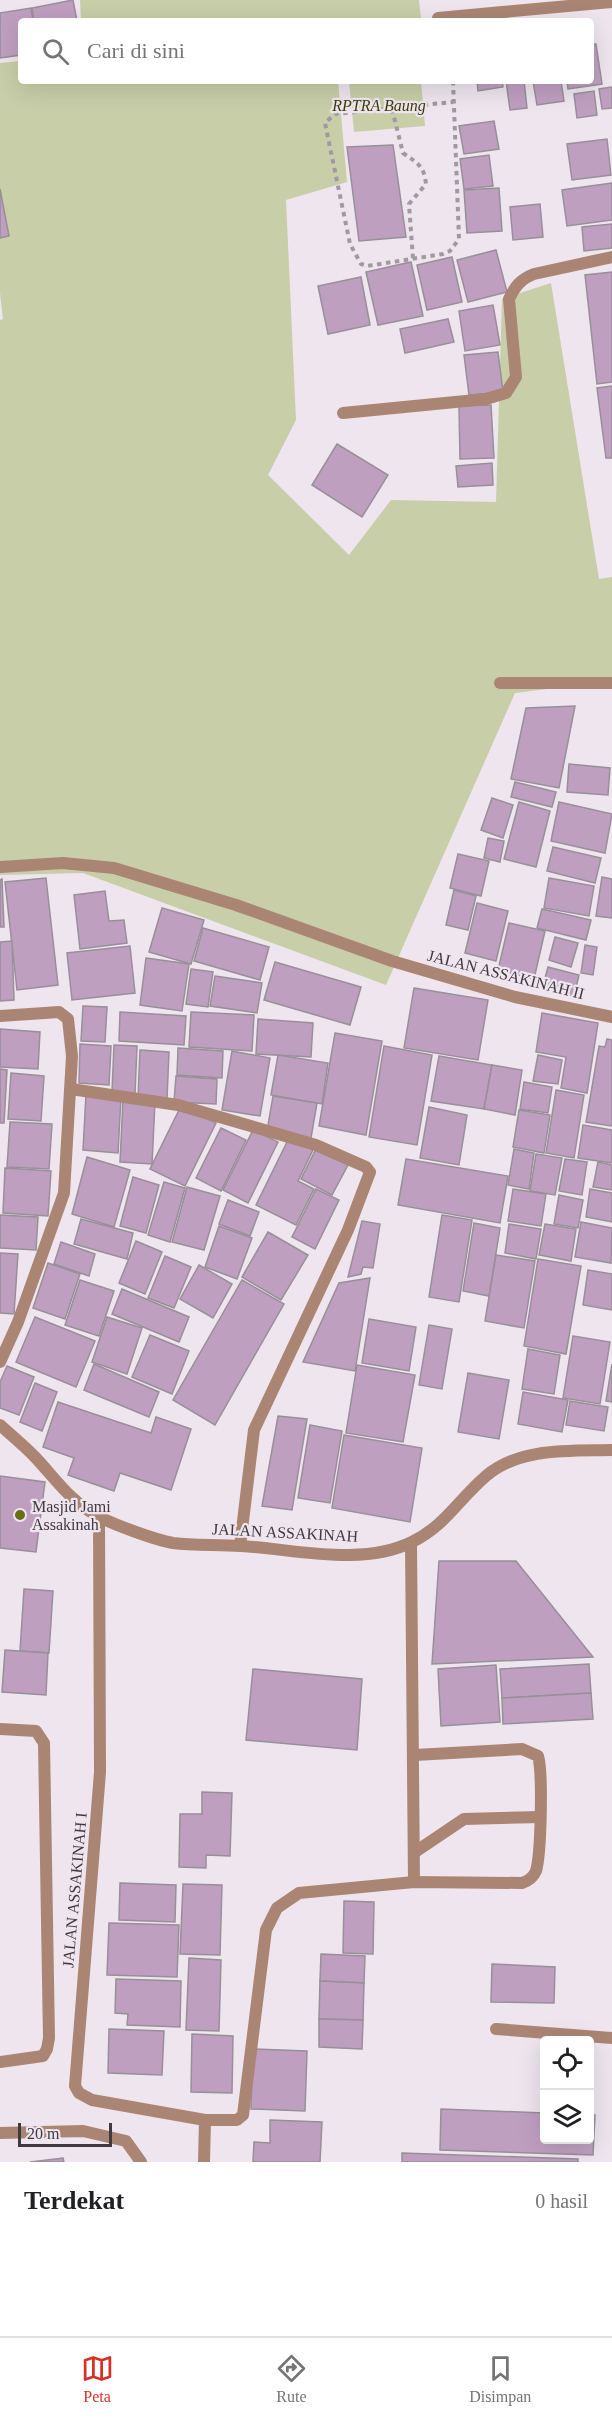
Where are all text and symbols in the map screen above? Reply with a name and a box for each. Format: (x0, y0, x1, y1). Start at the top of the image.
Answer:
search box (18, 18, 594, 84)
icon: search (39, 35, 72, 68)
text: Cari di sini (87, 38, 185, 63)
park label: RPTRA Baung (331, 97, 426, 115)
street label: JALAN ASSAKINAH II (426, 947, 586, 1002)
place label: Masjid Jami Assakinah (32, 1498, 111, 1533)
marker: Masjid Jami Assakinah (13, 1508, 27, 1522)
street label: JALAN ASSAKINAH (212, 1520, 359, 1545)
street label: JALAN ASSAKINAH I (59, 1812, 90, 1968)
map controls (540, 2036, 594, 2144)
button: locate (540, 2036, 594, 2090)
button: layers (540, 2090, 594, 2144)
scale bar (18, 2120, 112, 2148)
text: 20 m (27, 2125, 59, 2142)
text: Terdekat (24, 2186, 124, 2215)
text: 0 hasil (535, 2190, 588, 2212)
tab: Peta (81, 2352, 114, 2406)
tab: Rute (275, 2352, 308, 2406)
tab: Disimpan (469, 2352, 531, 2406)

